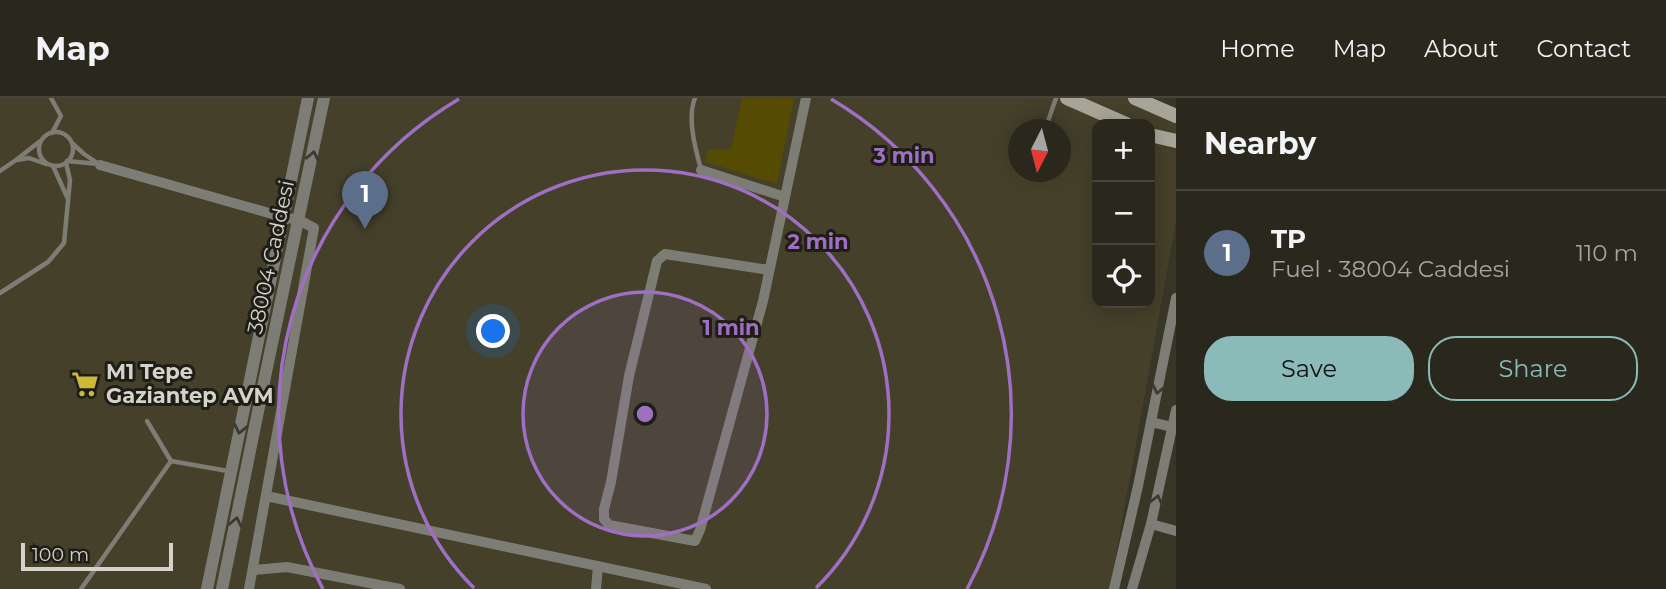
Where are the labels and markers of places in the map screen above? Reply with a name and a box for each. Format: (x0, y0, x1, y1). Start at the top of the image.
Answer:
pin: 1 (342, 171, 388, 229)
place label: M1 Tepe Gaziantep AVM (106, 359, 274, 408)
supermarket icon: M1 Tepe Gaziantep AVM (70, 369, 100, 399)
centre of rings (633, 402, 657, 426)

